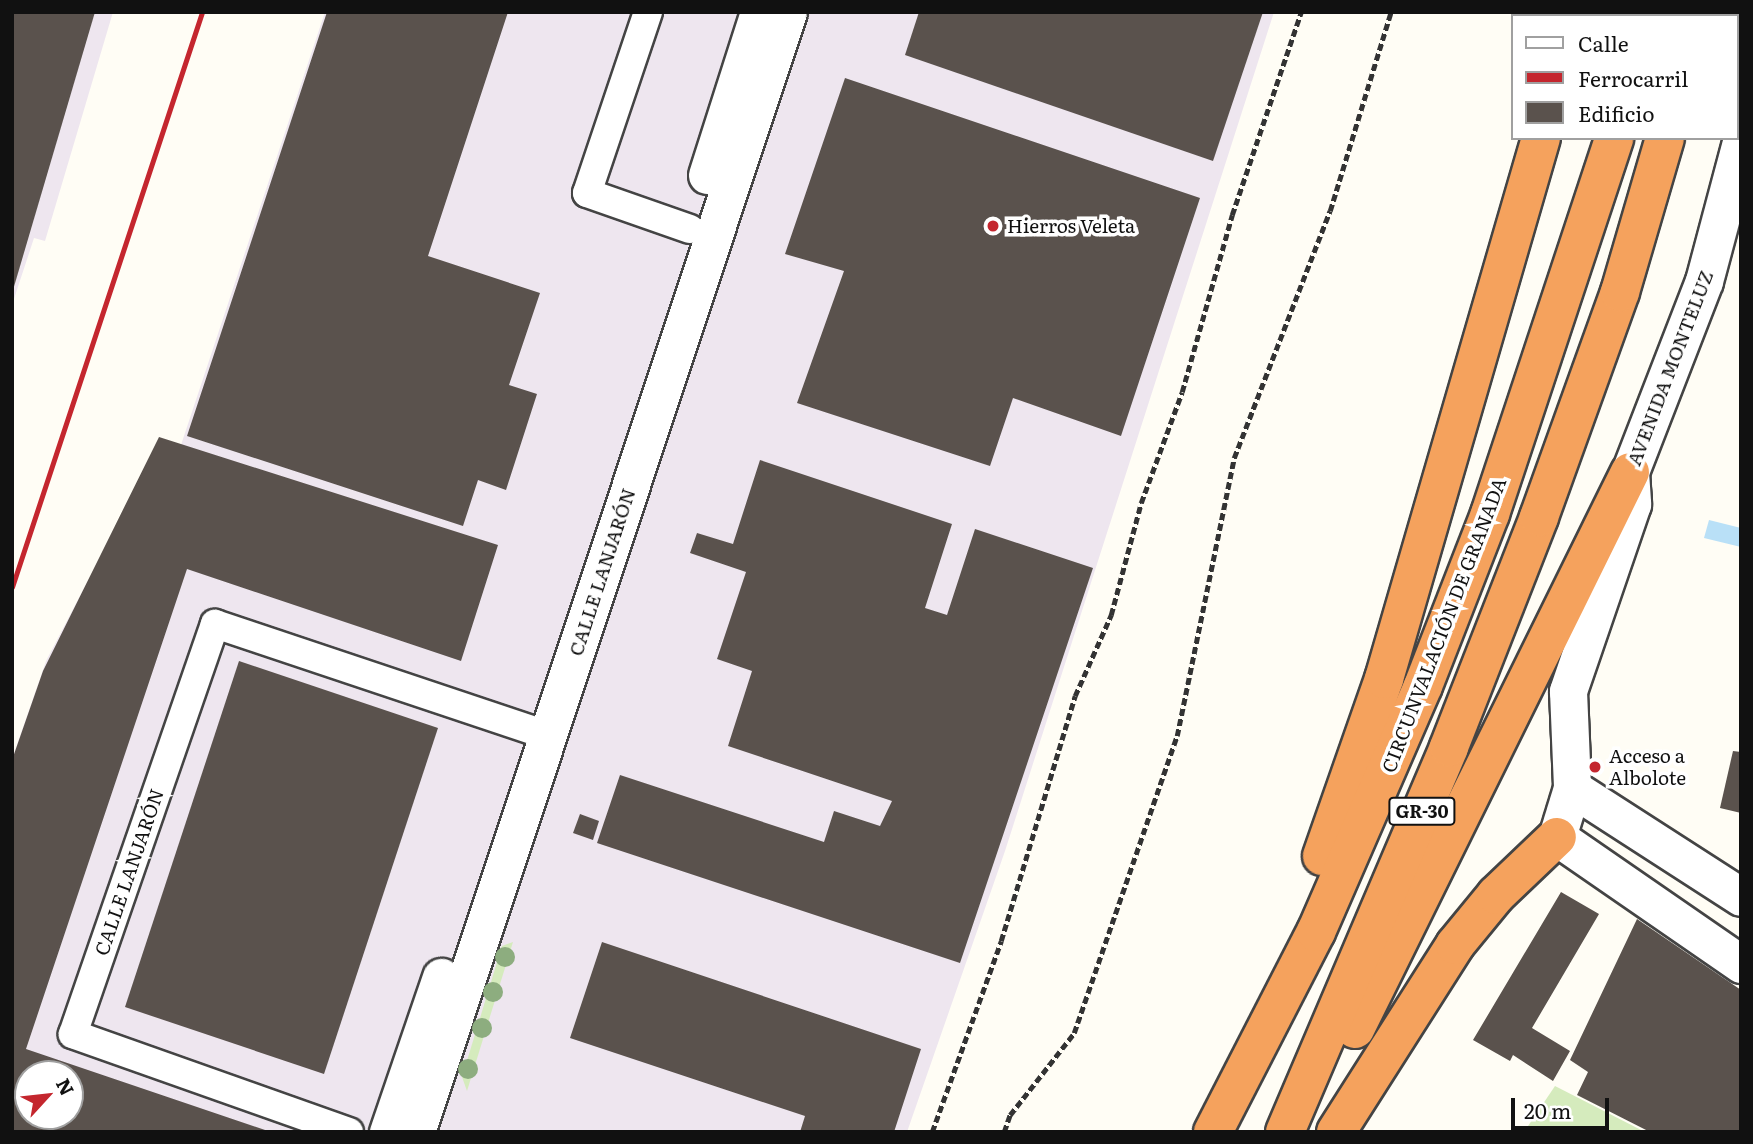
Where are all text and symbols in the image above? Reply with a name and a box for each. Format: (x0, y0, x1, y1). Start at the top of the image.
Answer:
legend (1512, 14, 1739, 140)
text: Calle (1578, 27, 1629, 58)
text: Ferrocarril (1578, 62, 1688, 93)
text: Edificio (1578, 97, 1654, 128)
place label: Hierros Veleta (1007, 215, 1135, 237)
marker: Hierros Veleta (985, 218, 1001, 234)
street label: AVENIDA MONTELUZ (1622, 267, 1718, 469)
street label: CIRCUNVALACIÓN DE GRANADA (1377, 474, 1511, 776)
street label: CALLE LANJARÓN (564, 485, 640, 659)
place label: Acceso a Albolote (1609, 745, 1686, 789)
marker: Acceso a Albolote (1587, 759, 1603, 775)
street label: CALLE LANJARÓN (90, 786, 168, 958)
road number: GR-30 (1387, 796, 1457, 826)
north arrow (14, 1060, 84, 1130)
text: N (50, 1073, 82, 1100)
scale bar (1515, 1084, 1613, 1128)
text: 20 m (1524, 1094, 1571, 1125)

